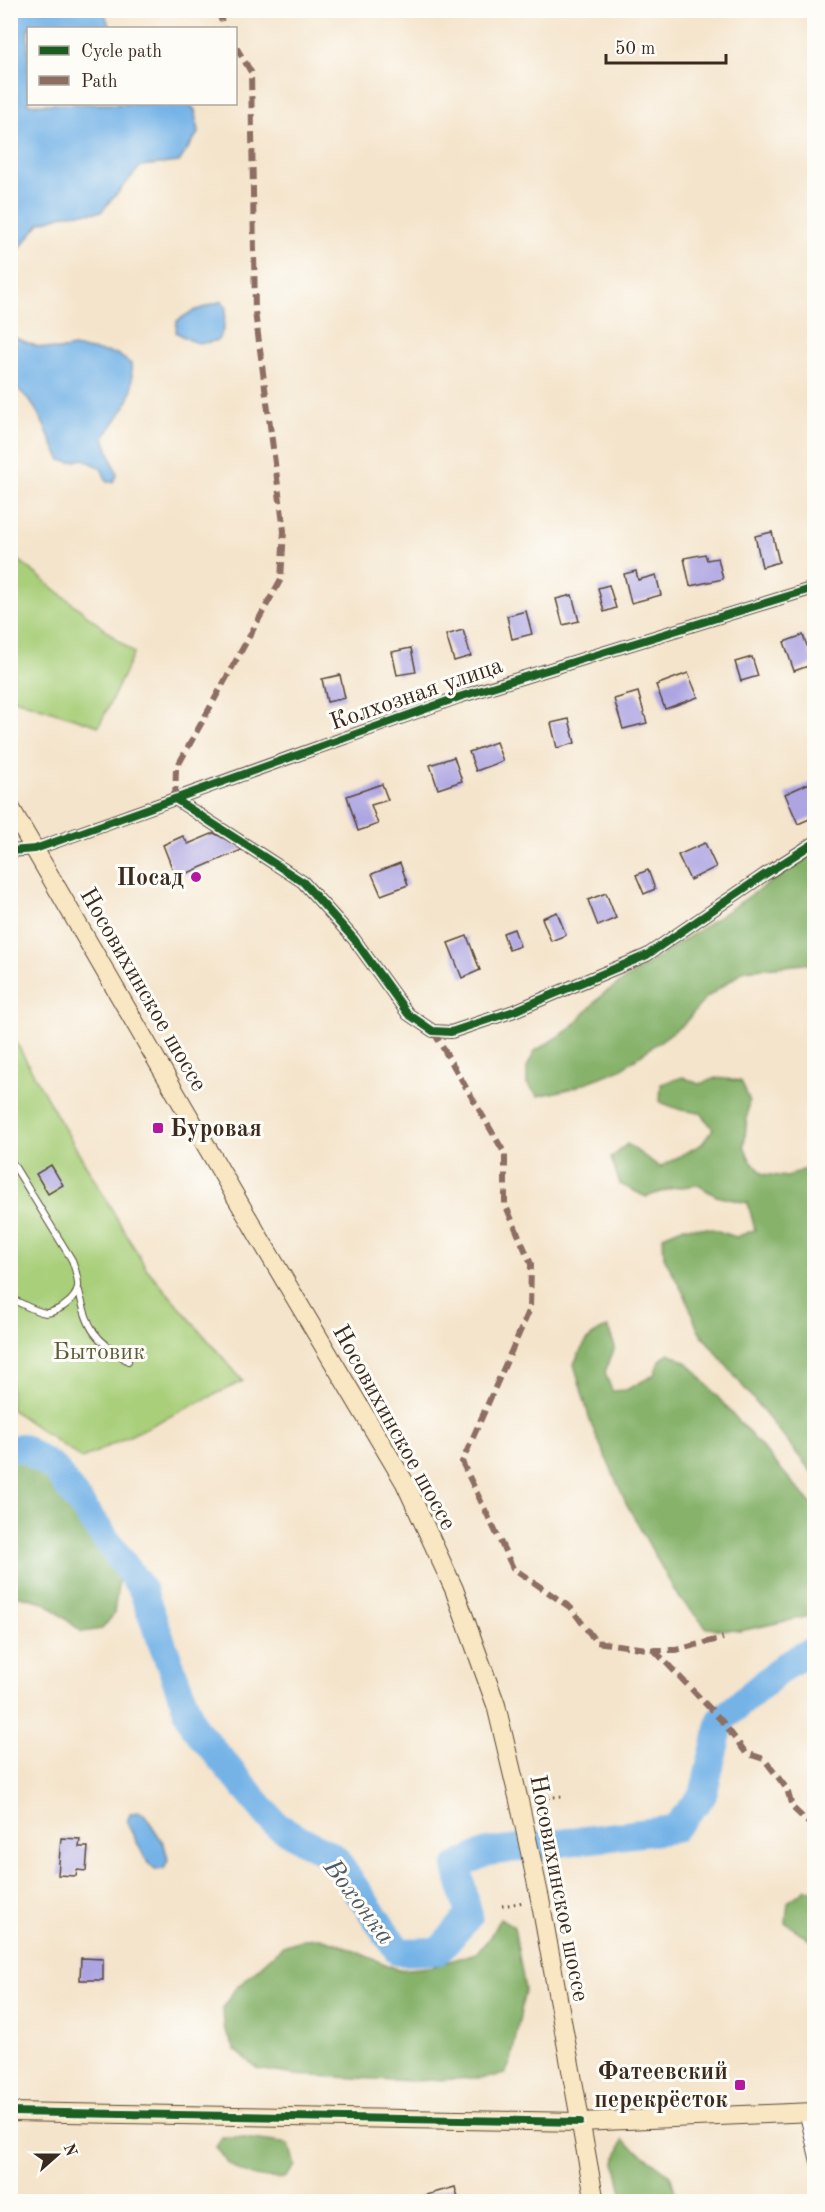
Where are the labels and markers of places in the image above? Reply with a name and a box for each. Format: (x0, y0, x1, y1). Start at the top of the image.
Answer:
place label: Посад (117, 867, 184, 891)
marker: Посад (189, 870, 203, 884)
place label: Буровая (170, 1118, 262, 1142)
marker: Буровая (151, 1121, 165, 1135)
place label: Фатеевский перекрёсток (594, 2061, 728, 2113)
marker: Фатеевский перекрёсток (733, 2078, 747, 2092)

